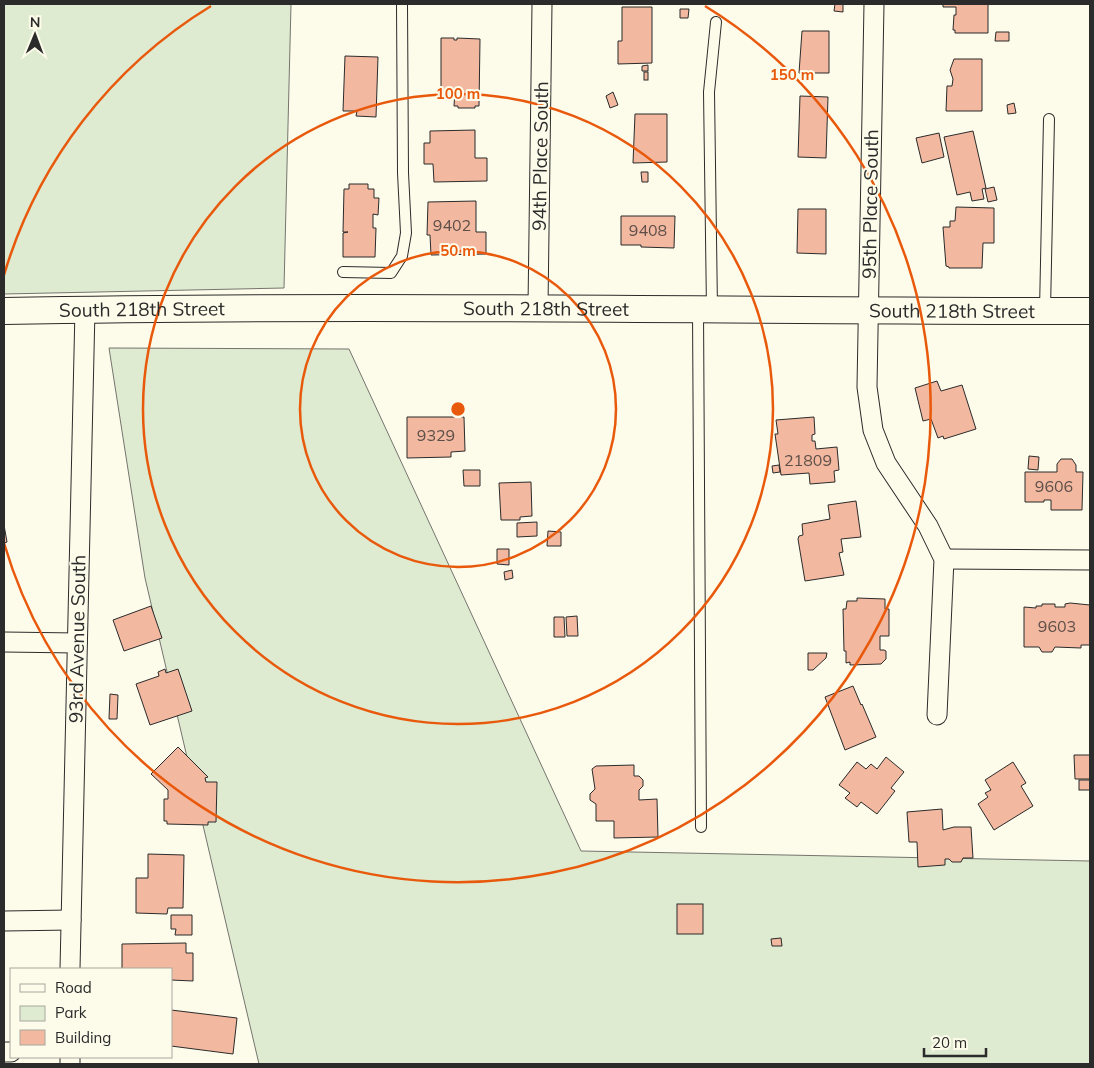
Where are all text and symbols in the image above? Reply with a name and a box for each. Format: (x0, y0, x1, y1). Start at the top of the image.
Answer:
north arrow (10, 10, 60, 60)
text: N (30, 13, 41, 31)
text: 150 m (770, 65, 814, 84)
street label: 94th Place South (527, 81, 553, 231)
text: 100 m (436, 84, 480, 103)
street label: 95th Place South (857, 129, 883, 279)
house number: 9402 (433, 215, 471, 235)
house number: 9408 (629, 220, 667, 240)
text: 50 m (440, 241, 476, 260)
street label: South 218th Street (59, 296, 225, 322)
street label: South 218th Street (463, 296, 629, 321)
street label: South 218th Street (869, 298, 1035, 323)
centre of rings (449, 400, 467, 418)
house number: 9329 (417, 425, 455, 445)
house number: 21809 (784, 450, 832, 470)
house number: 9606 (1035, 476, 1073, 496)
street label: 93rd Avenue South (64, 555, 90, 723)
house number: 9603 (1038, 616, 1076, 636)
legend (10, 968, 172, 1058)
text: Road (55, 978, 92, 997)
text: Park (55, 1003, 87, 1022)
scale bar (924, 1026, 986, 1058)
text: Building (55, 1028, 111, 1047)
text: 20 m (932, 1033, 967, 1052)

